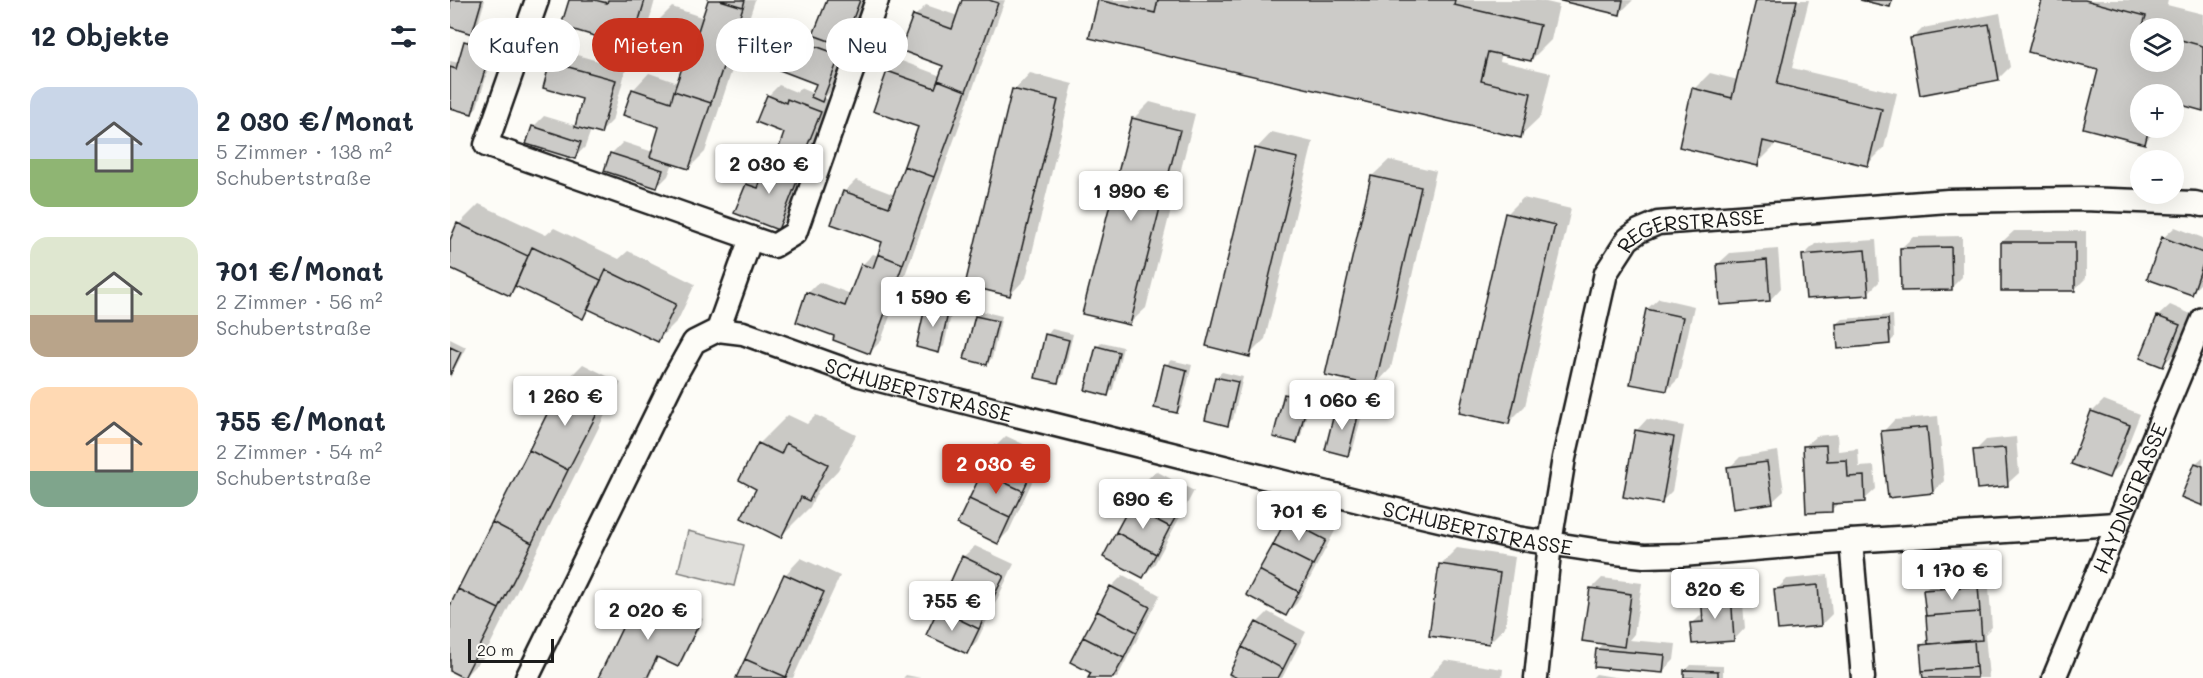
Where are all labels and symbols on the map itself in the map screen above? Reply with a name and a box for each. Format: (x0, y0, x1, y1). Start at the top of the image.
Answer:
pin: 2 030 € (714, 144, 824, 195)
pin: 1 990 € (1076, 171, 1186, 222)
street label: REGERSTRASSE (1610, 201, 1765, 257)
pin: 1 590 € (878, 277, 988, 328)
street label: SCHUBERTSTRASSE (821, 350, 1016, 427)
pin: 1 260 € (510, 376, 620, 427)
pin: 1 060 € (1287, 380, 1397, 431)
street label: HAYDNSTRASSE (2086, 419, 2172, 577)
pin: 2 030 € (941, 444, 1051, 495)
pin: 690 € (1101, 479, 1185, 530)
pin: 701 € (1257, 491, 1341, 542)
street label: SCHUBERTSTRASSE (1380, 494, 1575, 560)
pin: 1 170 € (1897, 550, 2007, 601)
pin: 820 € (1673, 569, 1757, 620)
pin: 755 € (910, 581, 994, 632)
pin: 2 020 € (593, 590, 703, 641)
scale bar (468, 636, 554, 664)

